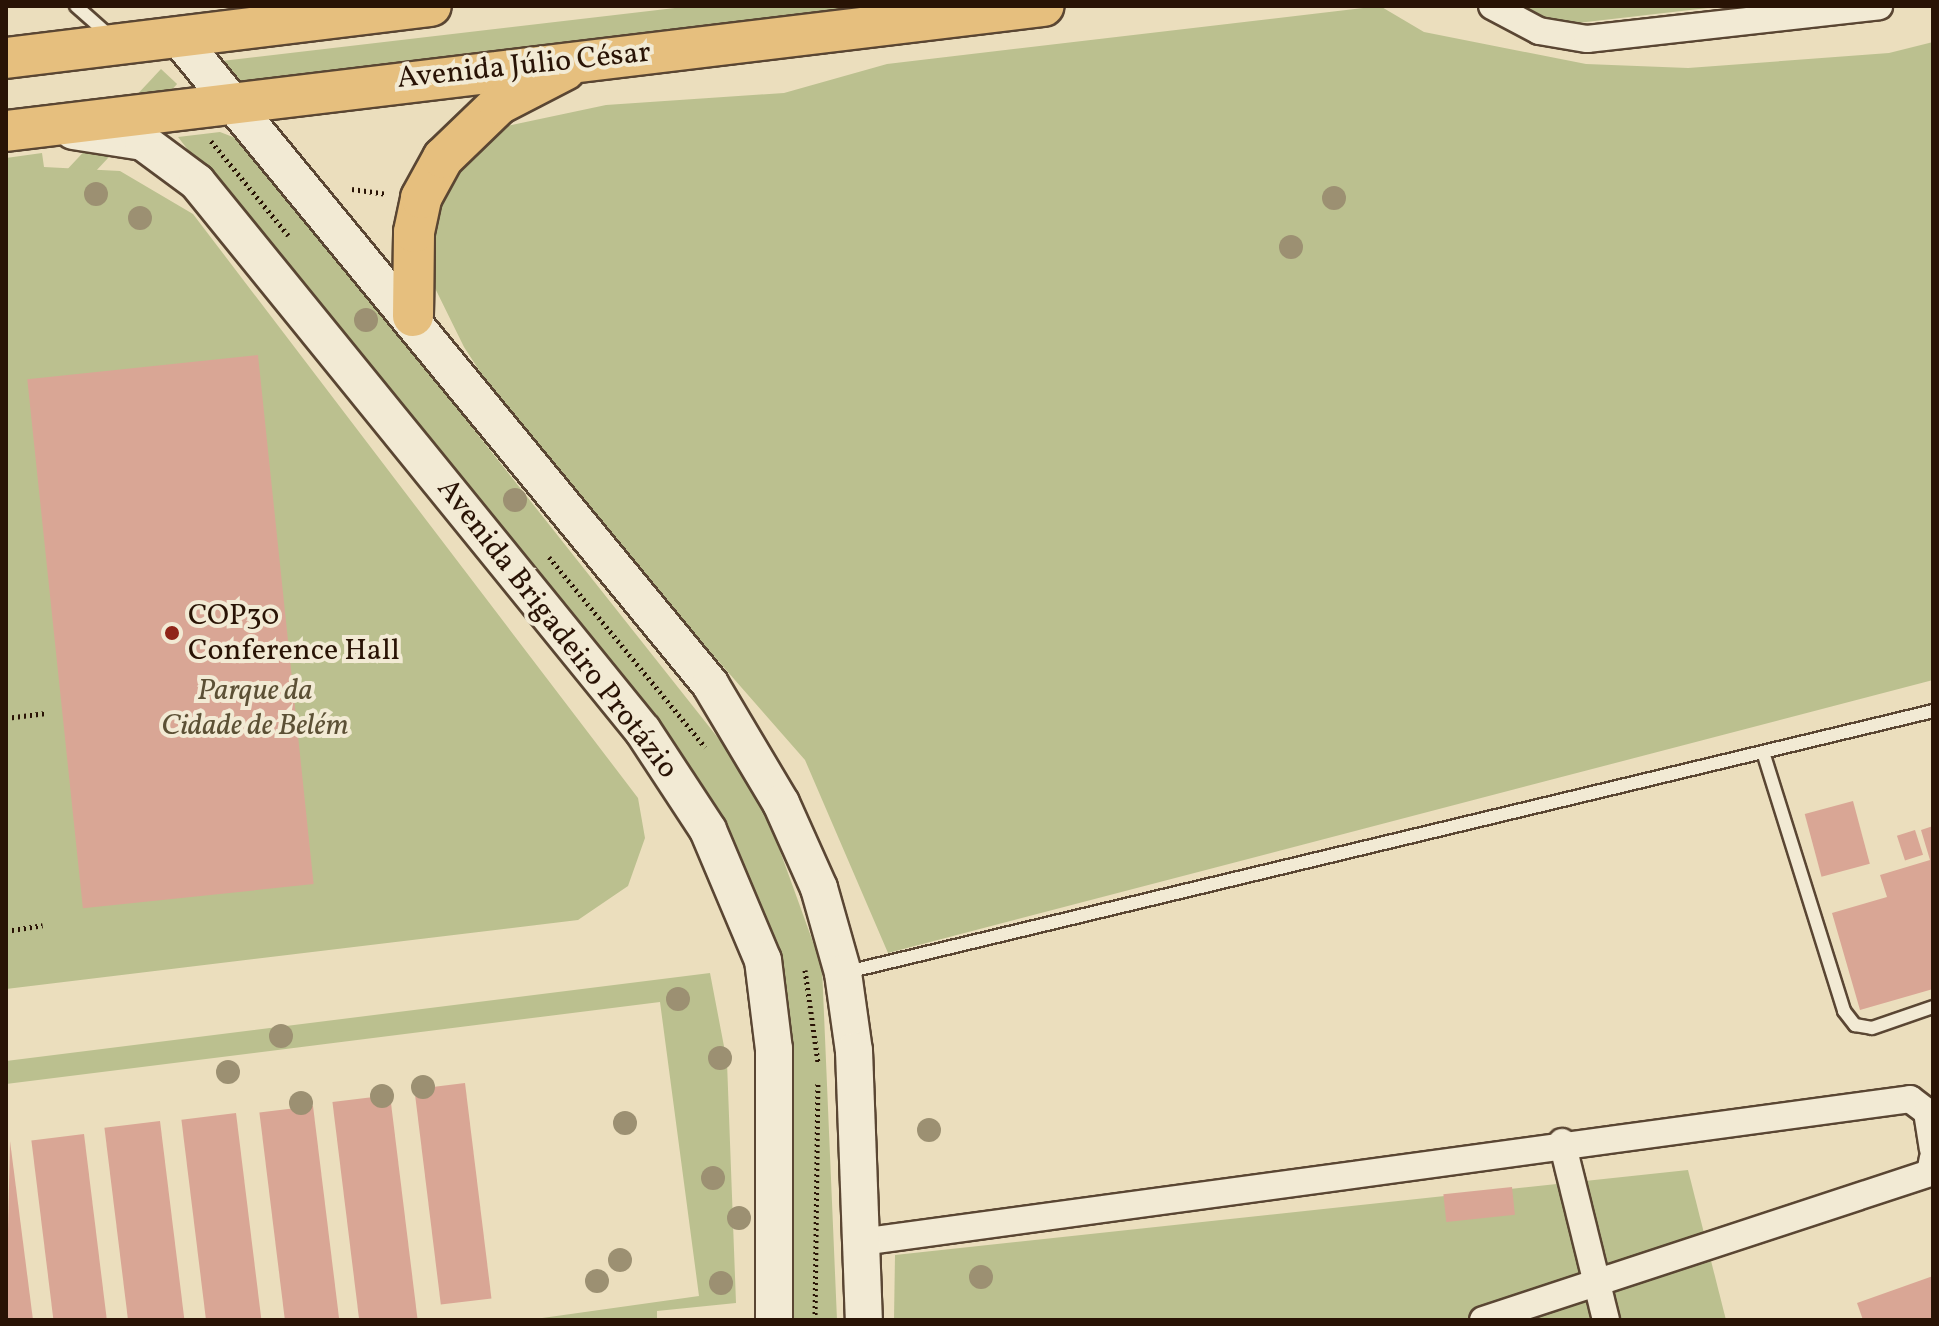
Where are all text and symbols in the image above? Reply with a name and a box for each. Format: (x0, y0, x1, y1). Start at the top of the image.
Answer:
street label: Avenida Júlio César (395, 35, 653, 97)
street label: Avenida Brigadeiro Protázio (429, 472, 685, 786)
place label: COP30 Conference Hall (188, 598, 400, 668)
marker: COP30 Conference Hall (163, 624, 181, 642)
park label: Parque da Cidade de Belém (161, 673, 349, 744)

